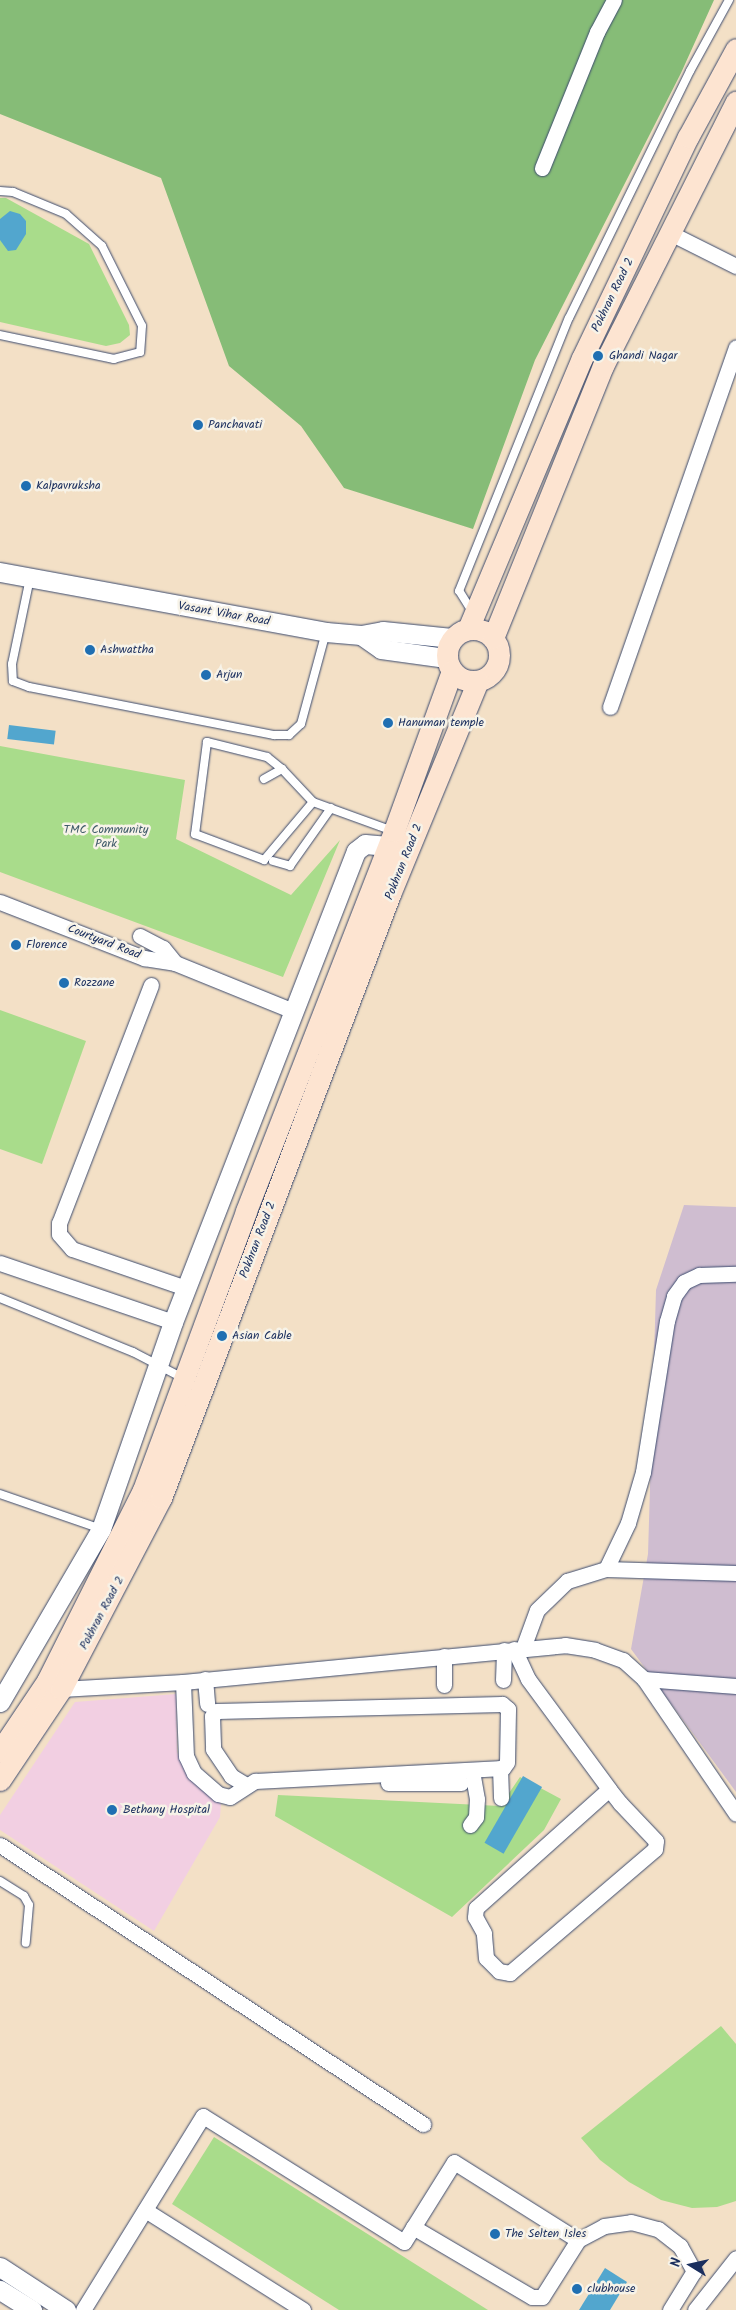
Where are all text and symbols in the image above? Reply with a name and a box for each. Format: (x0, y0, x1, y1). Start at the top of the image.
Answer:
street label: Pokhran Road 2 (589, 256, 637, 334)
marker: Ghandi Nagar (591, 349, 605, 363)
place label: Ghandi Nagar (609, 349, 677, 363)
place label: Panchavati (208, 418, 262, 432)
marker: Panchavati (192, 419, 204, 431)
place label: Kalpavruksha (36, 479, 101, 493)
marker: Kalpavruksha (20, 480, 32, 492)
street label: Vasant Vihar Road (177, 599, 271, 629)
place label: Ashwattha (100, 643, 154, 657)
marker: Ashwattha (84, 644, 96, 656)
place label: Arjun (216, 668, 242, 682)
marker: Arjun (200, 669, 212, 681)
place label: Hanuman temple (398, 716, 484, 730)
marker: Hanuman temple (382, 717, 394, 729)
street label: Pokhran Road 2 (382, 822, 426, 902)
park label: TMC Community Park (64, 823, 148, 851)
street label: Courtyard Road (65, 921, 143, 963)
place label: Florence (26, 938, 67, 952)
marker: Florence (10, 939, 22, 951)
place label: Rozzane (74, 976, 114, 990)
marker: Rozzane (58, 977, 70, 989)
street label: Pokhran Road 2 (237, 1200, 279, 1280)
place label: Asian Cable (232, 1329, 292, 1343)
marker: Asian Cable (216, 1330, 228, 1342)
street label: Pokhran Road 2 (77, 1574, 127, 1652)
marker: Bethany Hospital (105, 1803, 119, 1817)
place label: Bethany Hospital (123, 1803, 210, 1817)
place label: The Selten Isles (505, 2227, 586, 2241)
marker: The Selten Isles (489, 2228, 501, 2240)
north arrow (666, 2240, 716, 2290)
text: N (665, 2256, 688, 2269)
place label: clubhouse (587, 2282, 636, 2296)
marker: clubhouse (571, 2283, 583, 2295)

